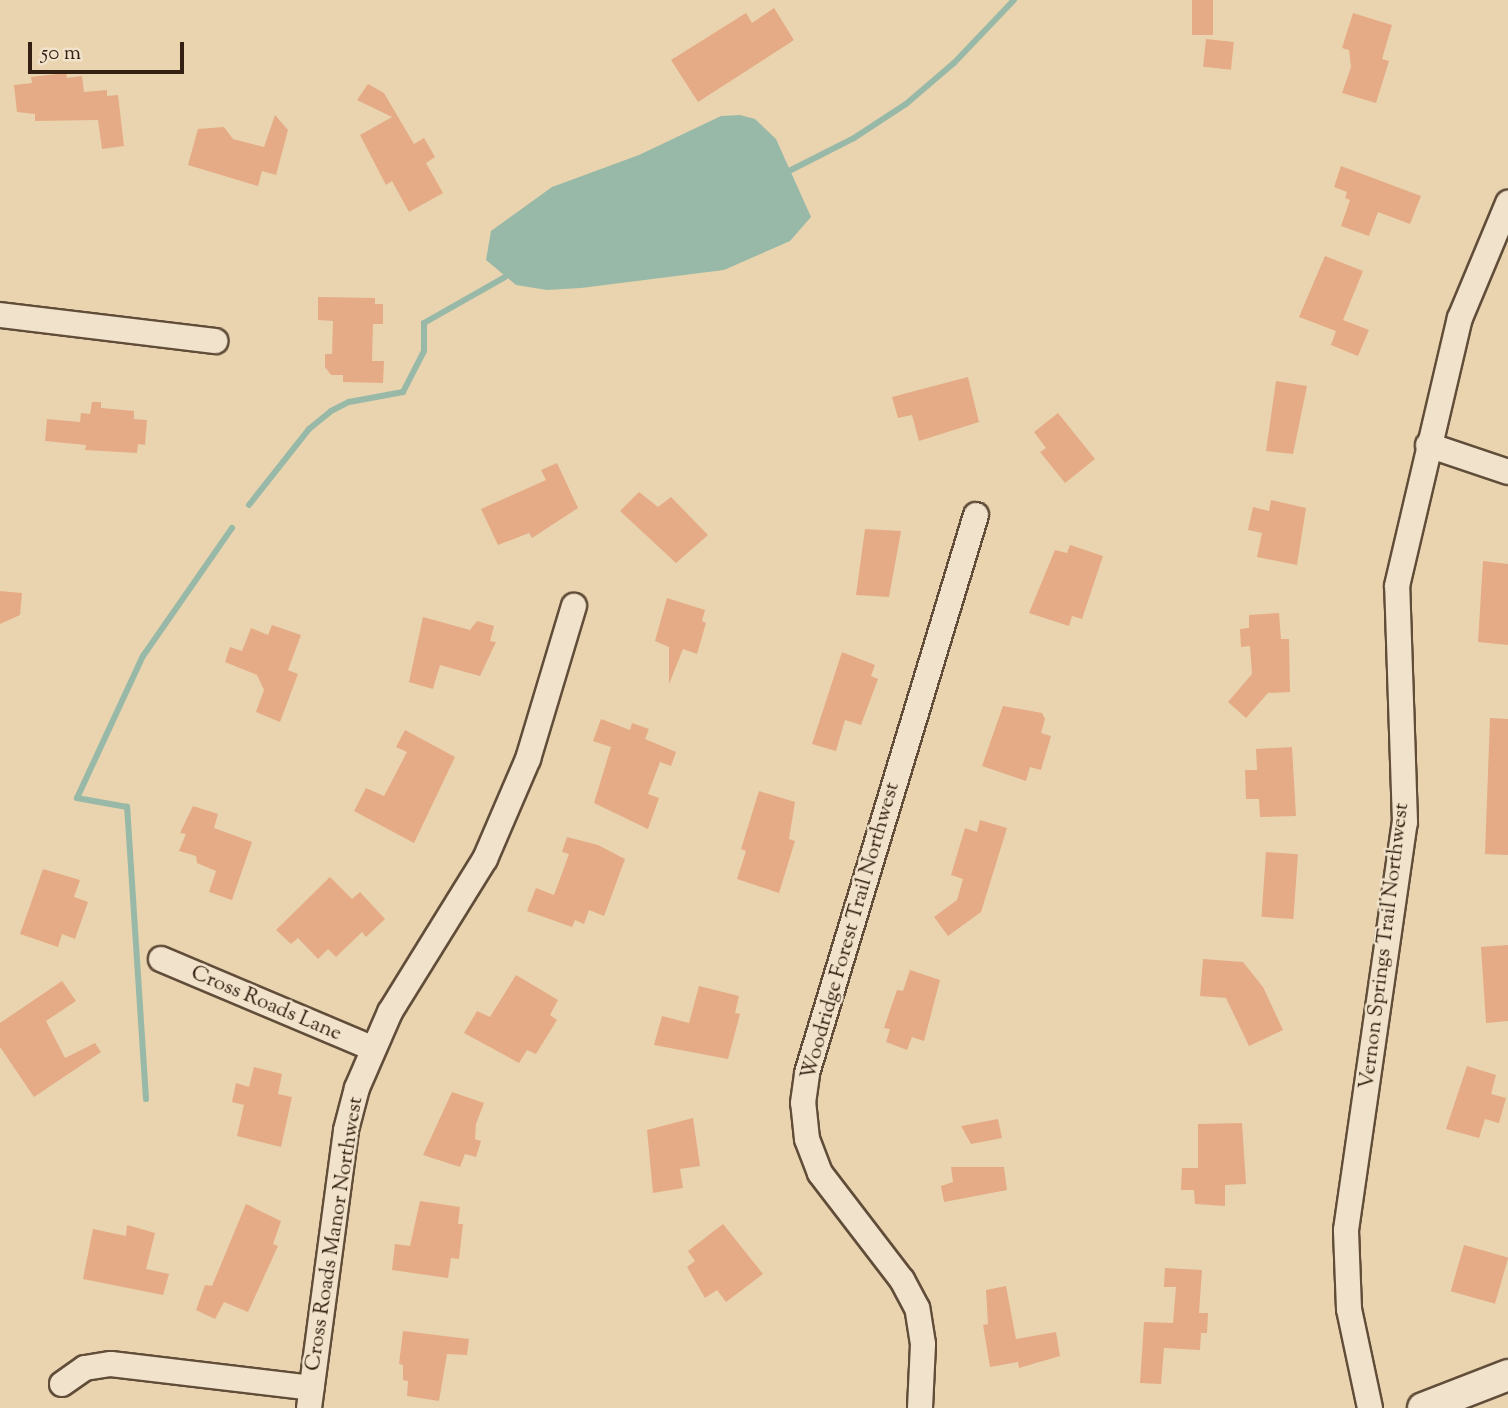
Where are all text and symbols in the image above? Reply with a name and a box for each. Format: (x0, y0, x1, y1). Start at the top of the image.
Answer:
scale bar (32, 28, 187, 72)
text: 50 m (41, 39, 81, 69)
street label: Woodridge Forest Trail Northwest (796, 779, 906, 1083)
street label: Vernon Springs Trail Northwest (1355, 801, 1415, 1091)
street label: Cross Roads Lane (187, 961, 345, 1047)
street label: Cross Roads Manor Northwest (301, 1095, 369, 1373)

